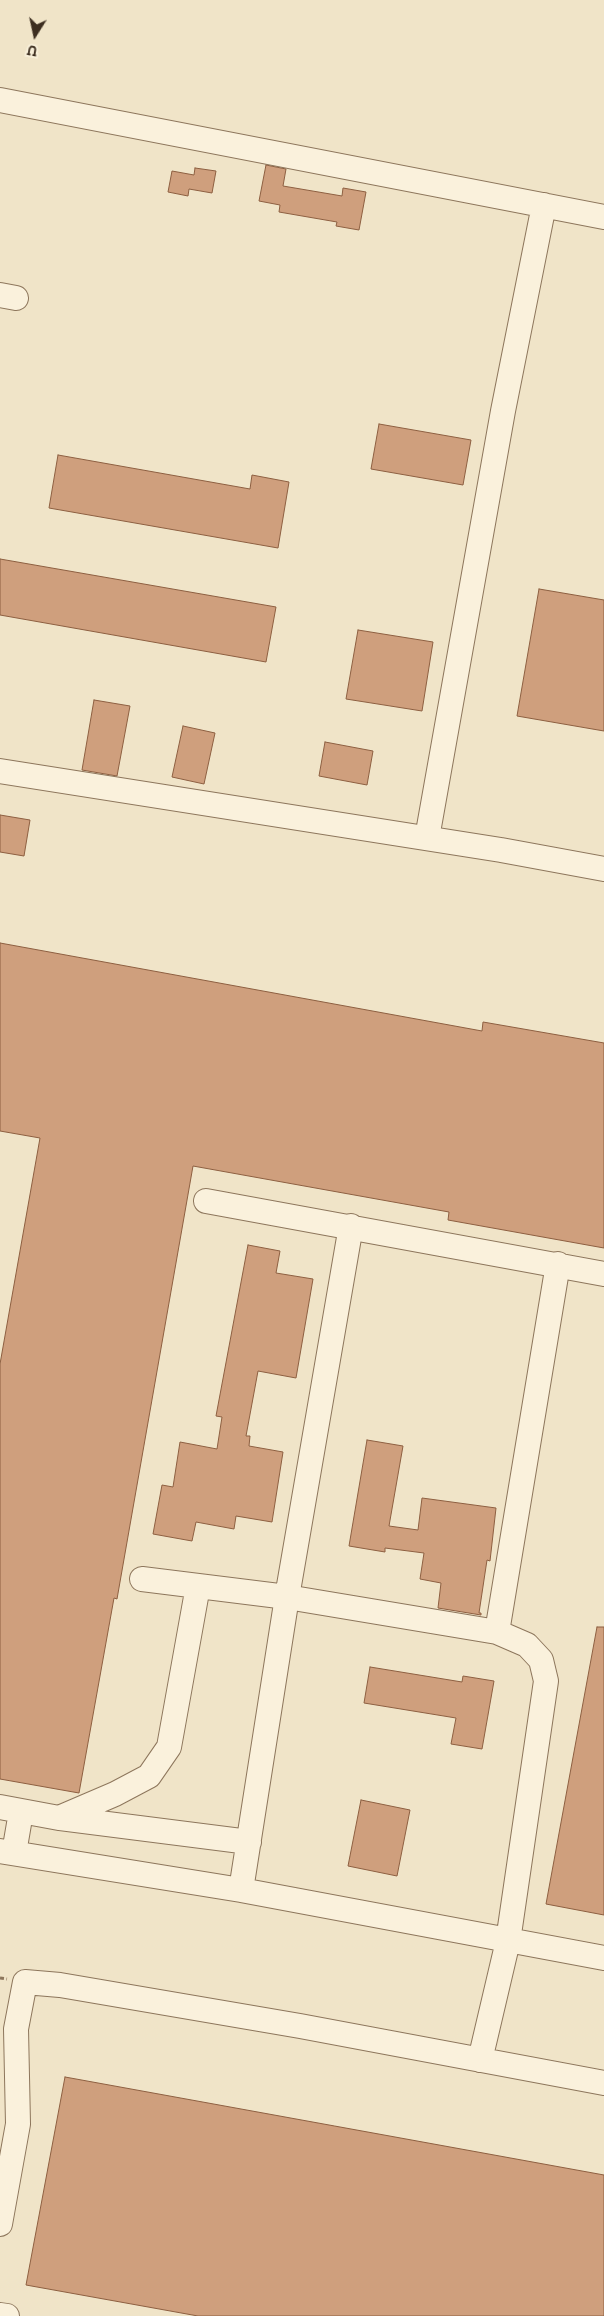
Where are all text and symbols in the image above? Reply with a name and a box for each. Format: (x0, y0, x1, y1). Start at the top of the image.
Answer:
north arrow (10, 10, 60, 60)
text: U (26, 41, 39, 60)

